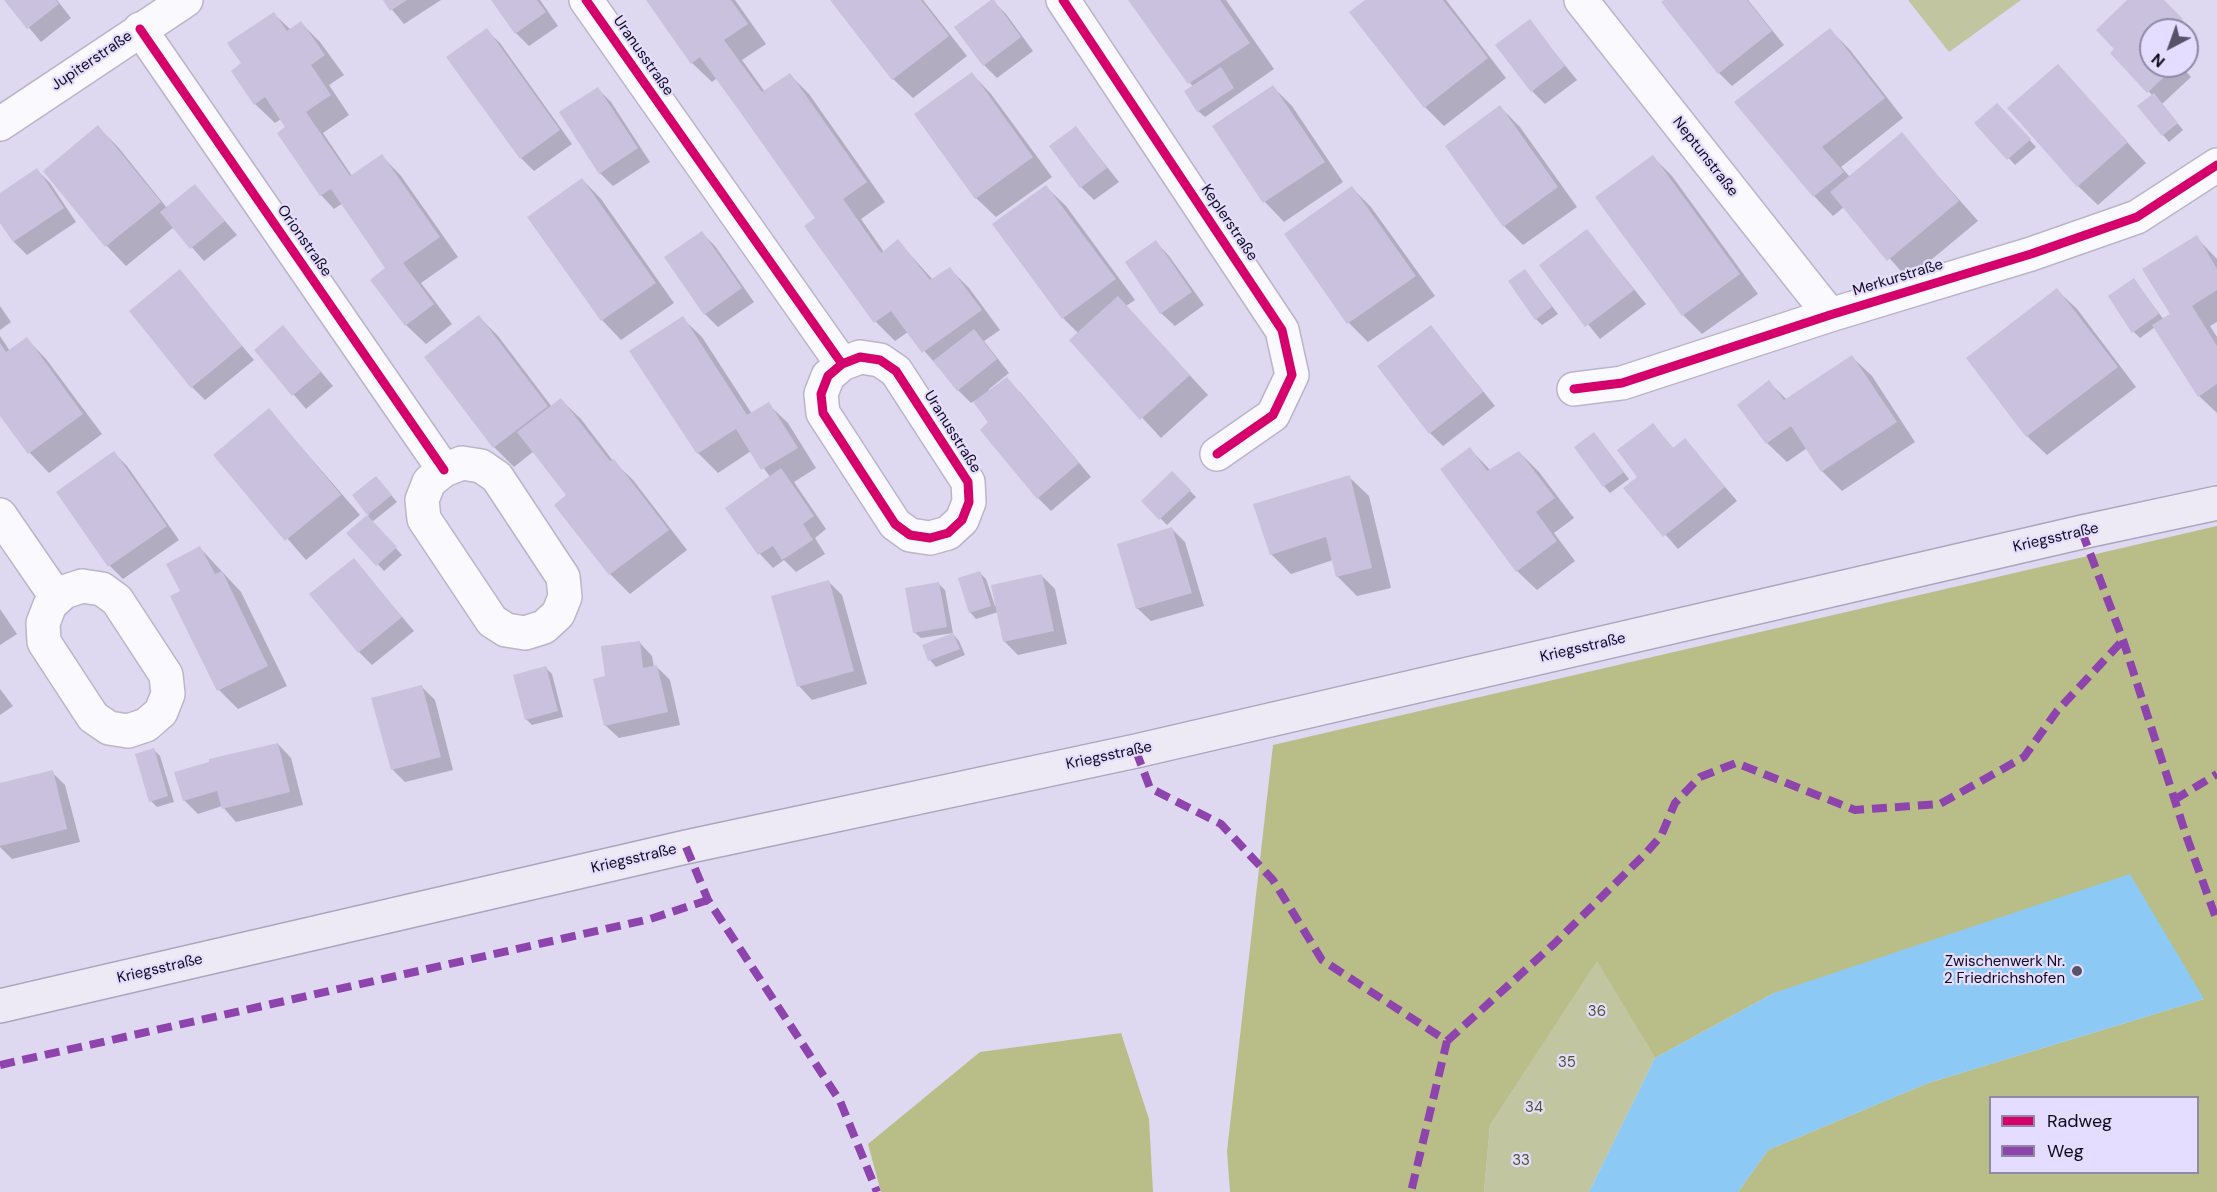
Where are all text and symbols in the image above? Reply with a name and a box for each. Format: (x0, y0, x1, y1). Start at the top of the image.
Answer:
street label: Uranusstraße (609, 13, 677, 99)
north arrow (2139, 18, 2199, 78)
street label: Jupiterstraße (48, 27, 136, 95)
text: N (2147, 49, 2169, 72)
street label: Neptunstraße (1668, 114, 1742, 200)
street label: Keplerstraße (1197, 181, 1261, 265)
street label: Orionstraße (273, 202, 335, 280)
street label: Merkurstraße (1851, 256, 1945, 300)
street label: Uranusstraße (920, 388, 984, 476)
street label: Kriegsstraße (2011, 519, 2101, 557)
street label: Kriegsstraße (1538, 629, 1628, 667)
street label: Kriegsstraße (1064, 738, 1154, 774)
street label: Kriegsstraße (589, 840, 679, 878)
street label: Kriegsstraße (115, 950, 205, 988)
place label: Zwischenwerk Nr. 2 Friedrichshofen (1944, 953, 2065, 988)
marker: Zwischenwerk Nr. 2 Friedrichshofen (2070, 964, 2084, 978)
park label: 36 (1588, 1003, 1606, 1021)
park label: 35 (1558, 1054, 1576, 1072)
legend (1989, 1096, 2199, 1174)
park label: 34 (1525, 1099, 1543, 1117)
text: Radweg (2047, 1109, 2112, 1133)
text: Weg (2047, 1139, 2084, 1163)
park label: 33 (1512, 1152, 1530, 1170)

